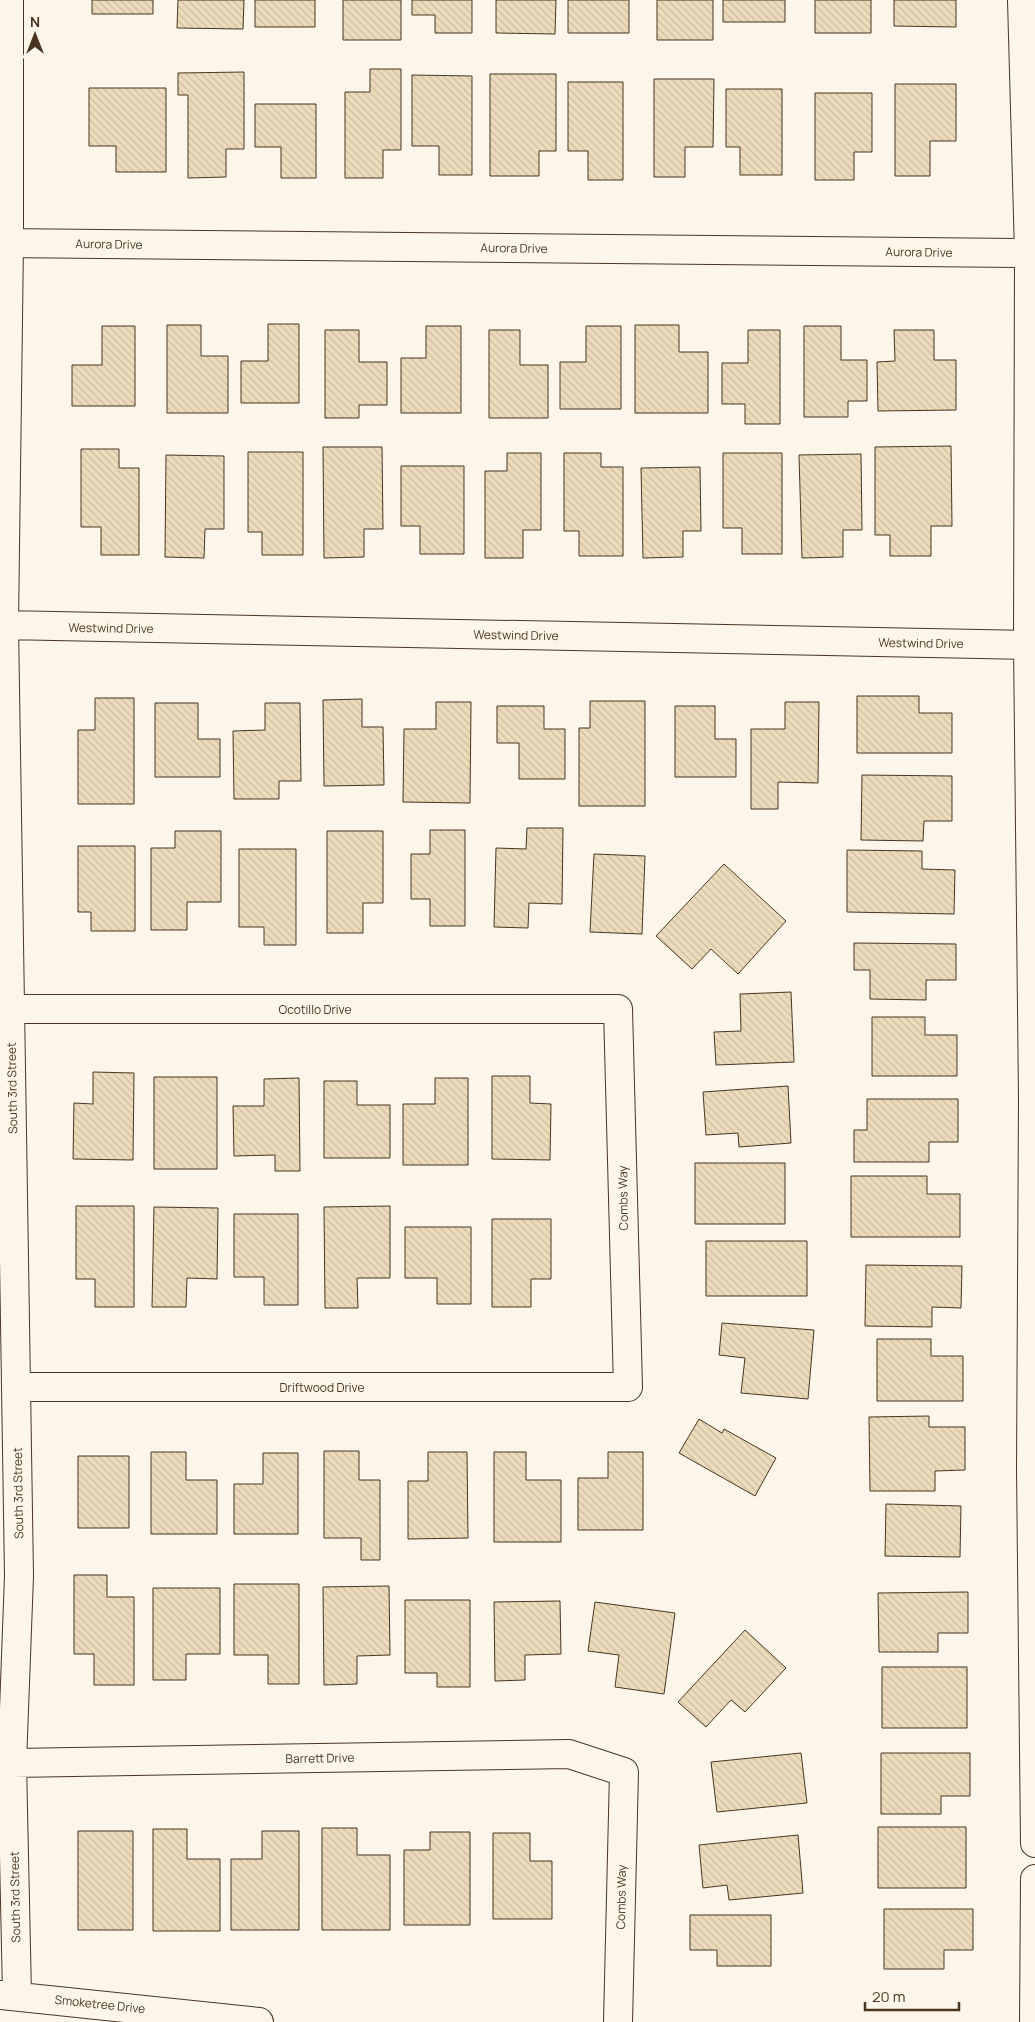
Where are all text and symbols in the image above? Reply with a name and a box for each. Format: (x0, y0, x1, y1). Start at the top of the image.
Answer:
north arrow (10, 10, 60, 60)
text: N (30, 12, 40, 31)
street label: Aurora Drive (75, 235, 143, 253)
street label: Aurora Drive (480, 239, 548, 257)
street label: Aurora Drive (885, 243, 953, 261)
street label: Westwind Drive (68, 619, 154, 637)
street label: Westwind Drive (473, 626, 559, 644)
street label: Westwind Drive (878, 634, 964, 652)
street label: Ocotillo Drive (278, 1001, 352, 1018)
street label: South 3rd Street (3, 1042, 21, 1134)
street label: Combs Way (614, 1165, 632, 1231)
street label: Driftwood Drive (280, 1379, 364, 1396)
street label: South 3rd Street (9, 1447, 27, 1539)
street label: Barrett Drive (285, 1749, 355, 1767)
street label: South 3rd Street (6, 1851, 24, 1943)
street label: Combs Way (612, 1864, 630, 1930)
scale bar (865, 1980, 959, 2012)
text: 20 m (872, 1986, 905, 2007)
street label: Smoketree Drive (54, 1991, 146, 2017)

